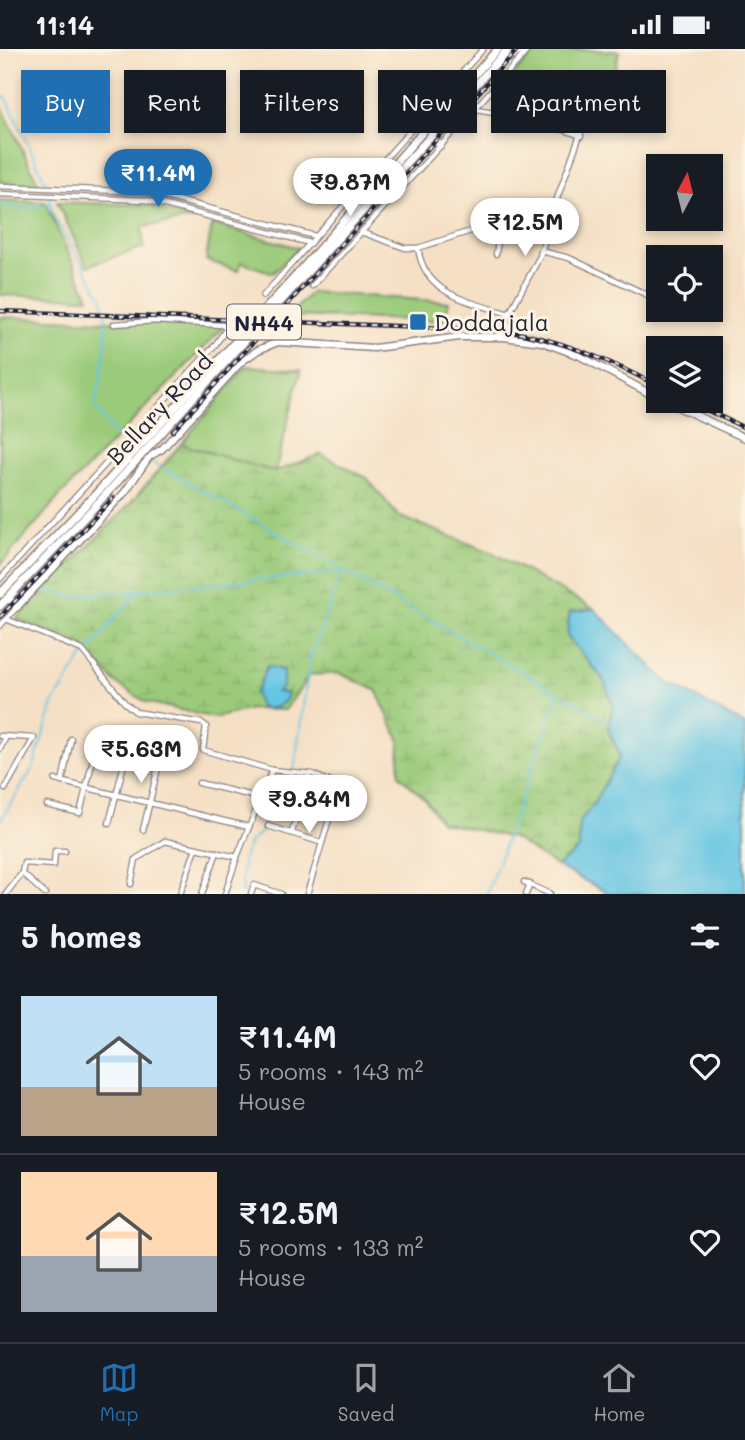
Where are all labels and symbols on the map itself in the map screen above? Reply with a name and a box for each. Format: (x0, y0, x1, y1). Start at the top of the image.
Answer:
pin: ₹11.4M (101, 149, 215, 209)
north arrow (646, 154, 723, 231)
pin: ₹9.87M (293, 159, 407, 218)
pin: ₹12.5M (468, 199, 582, 258)
road number: NH44 (227, 305, 301, 339)
place label: Doddajala (434, 307, 549, 337)
marker: Doddajala (408, 312, 428, 332)
street label: Bellary Road (99, 346, 219, 470)
pin: ₹5.63M (84, 725, 198, 785)
pin: ₹9.84M (252, 775, 366, 835)

